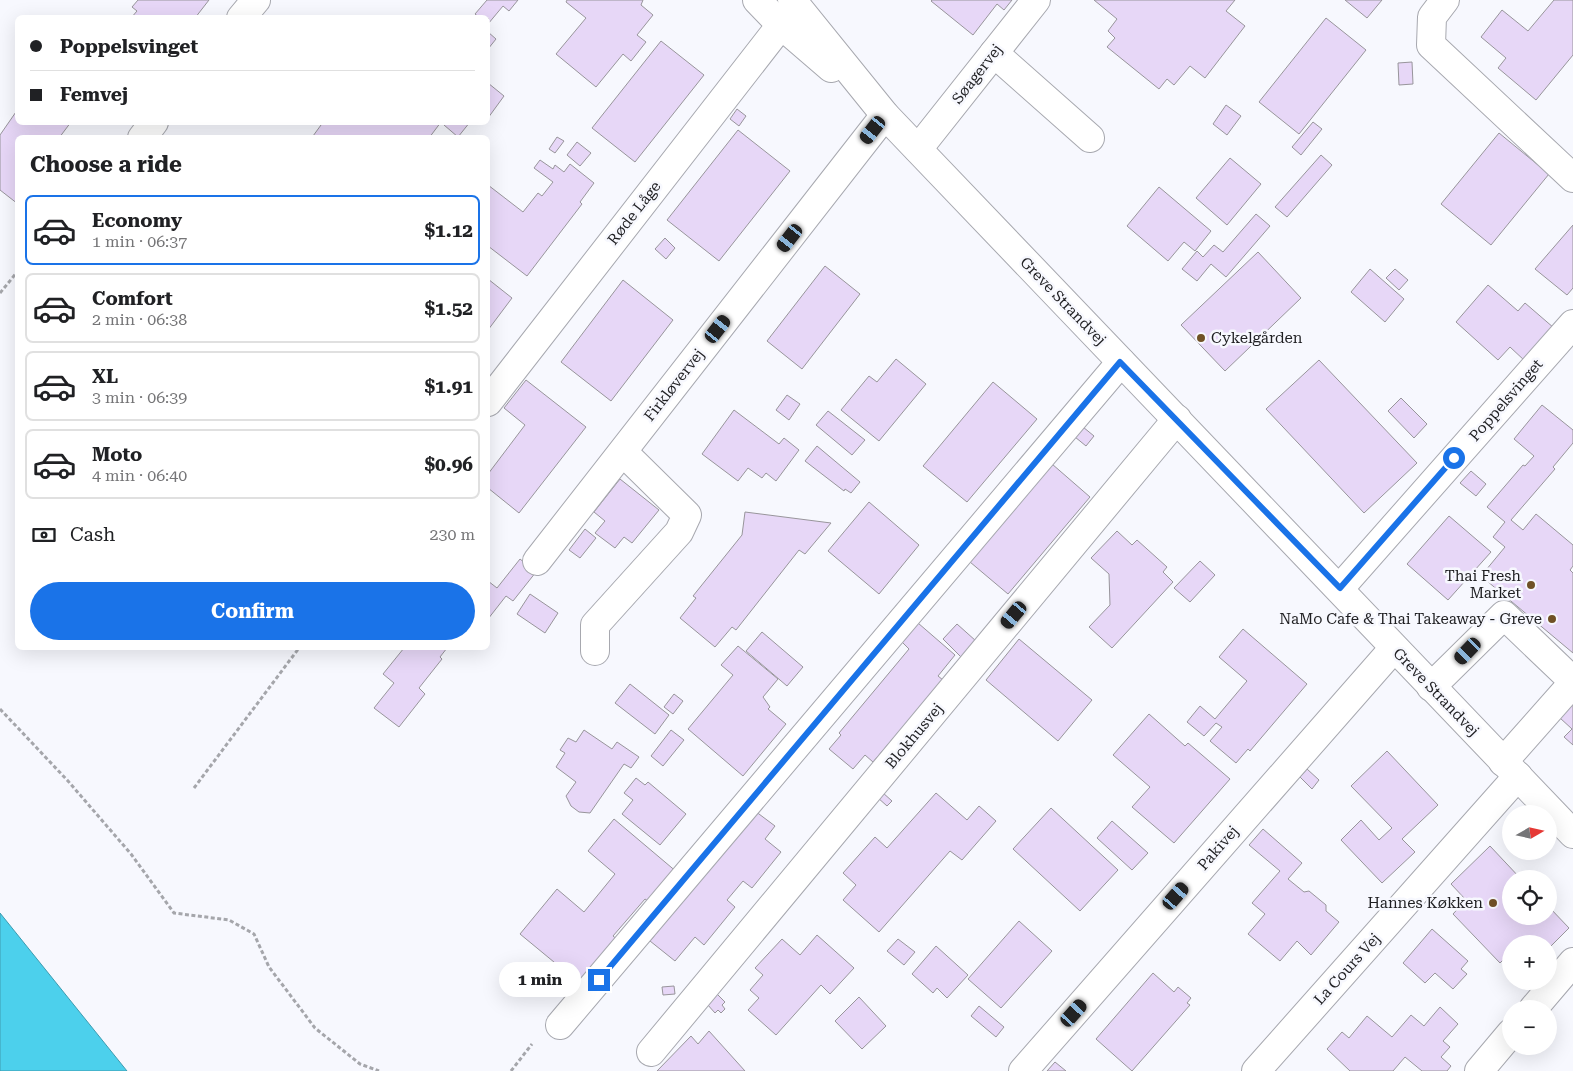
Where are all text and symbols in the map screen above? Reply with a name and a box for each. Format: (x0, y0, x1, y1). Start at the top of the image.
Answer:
text: Poppelsvinget (60, 35, 198, 58)
street label: Søagervej (948, 41, 1006, 107)
text: Femvej (60, 83, 128, 106)
car (857, 114, 888, 146)
text: Choose a ride (30, 152, 182, 177)
street label: Røde Låge (604, 178, 664, 248)
icon: car (32, 208, 77, 253)
text: Economy (92, 209, 182, 232)
text: $1.12 (424, 219, 473, 242)
car (774, 222, 805, 254)
text: 1 min · 06:37 (92, 232, 187, 251)
street label: Greve Strandvej (1016, 253, 1110, 349)
icon: car (32, 286, 77, 331)
text: Comfort (92, 287, 173, 310)
text: $1.52 (424, 297, 473, 320)
text: 2 min · 06:38 (92, 310, 187, 329)
car (702, 313, 733, 345)
place label: Cykelgården (1211, 329, 1303, 347)
marker: Cykelgården (1195, 332, 1207, 344)
street label: Firkløvervej (640, 345, 708, 425)
street label: Poppelsvinget (1465, 355, 1547, 445)
icon: car (32, 364, 77, 409)
text: XL (92, 365, 118, 388)
text: $1.91 (424, 375, 473, 398)
text: 3 min · 06:39 (92, 388, 187, 407)
icon: car (32, 442, 77, 487)
text: Moto (92, 443, 142, 466)
route start (1443, 447, 1465, 469)
text: $0.96 (424, 453, 473, 476)
text: 4 min · 06:40 (92, 466, 187, 485)
icon: cash (30, 521, 58, 549)
text: Cash (70, 523, 115, 546)
text: 230 m (429, 525, 475, 544)
place label: Thai Fresh Market (1445, 567, 1521, 602)
marker: Thai Fresh Market (1525, 579, 1537, 591)
button: Confirm (30, 582, 475, 640)
car (998, 599, 1029, 631)
place label: NaMo Cafe & Thai Takeaway - Greve (1279, 610, 1542, 628)
marker: NaMo Cafe & Thai Takeaway - Greve (1546, 613, 1558, 625)
car (1452, 635, 1483, 667)
street label: Greve Strandvej (1389, 644, 1483, 740)
street label: Blokhusvej (881, 700, 947, 772)
north arrow (1502, 805, 1558, 860)
map controls (1502, 805, 1557, 1055)
street label: Pakivej (1194, 822, 1242, 874)
button: locate (1502, 870, 1557, 925)
car (1160, 880, 1191, 912)
place label: Hannes Køkken (1367, 894, 1483, 912)
marker: Hannes Køkken (1487, 897, 1499, 909)
street label: La Cours Vej (1310, 929, 1384, 1009)
button: + (1502, 935, 1557, 990)
callout: 1 min (499, 962, 582, 998)
route end (588, 969, 610, 991)
text: 1 min (518, 970, 562, 989)
car (1058, 997, 1089, 1029)
button: − (1502, 1000, 1557, 1055)

